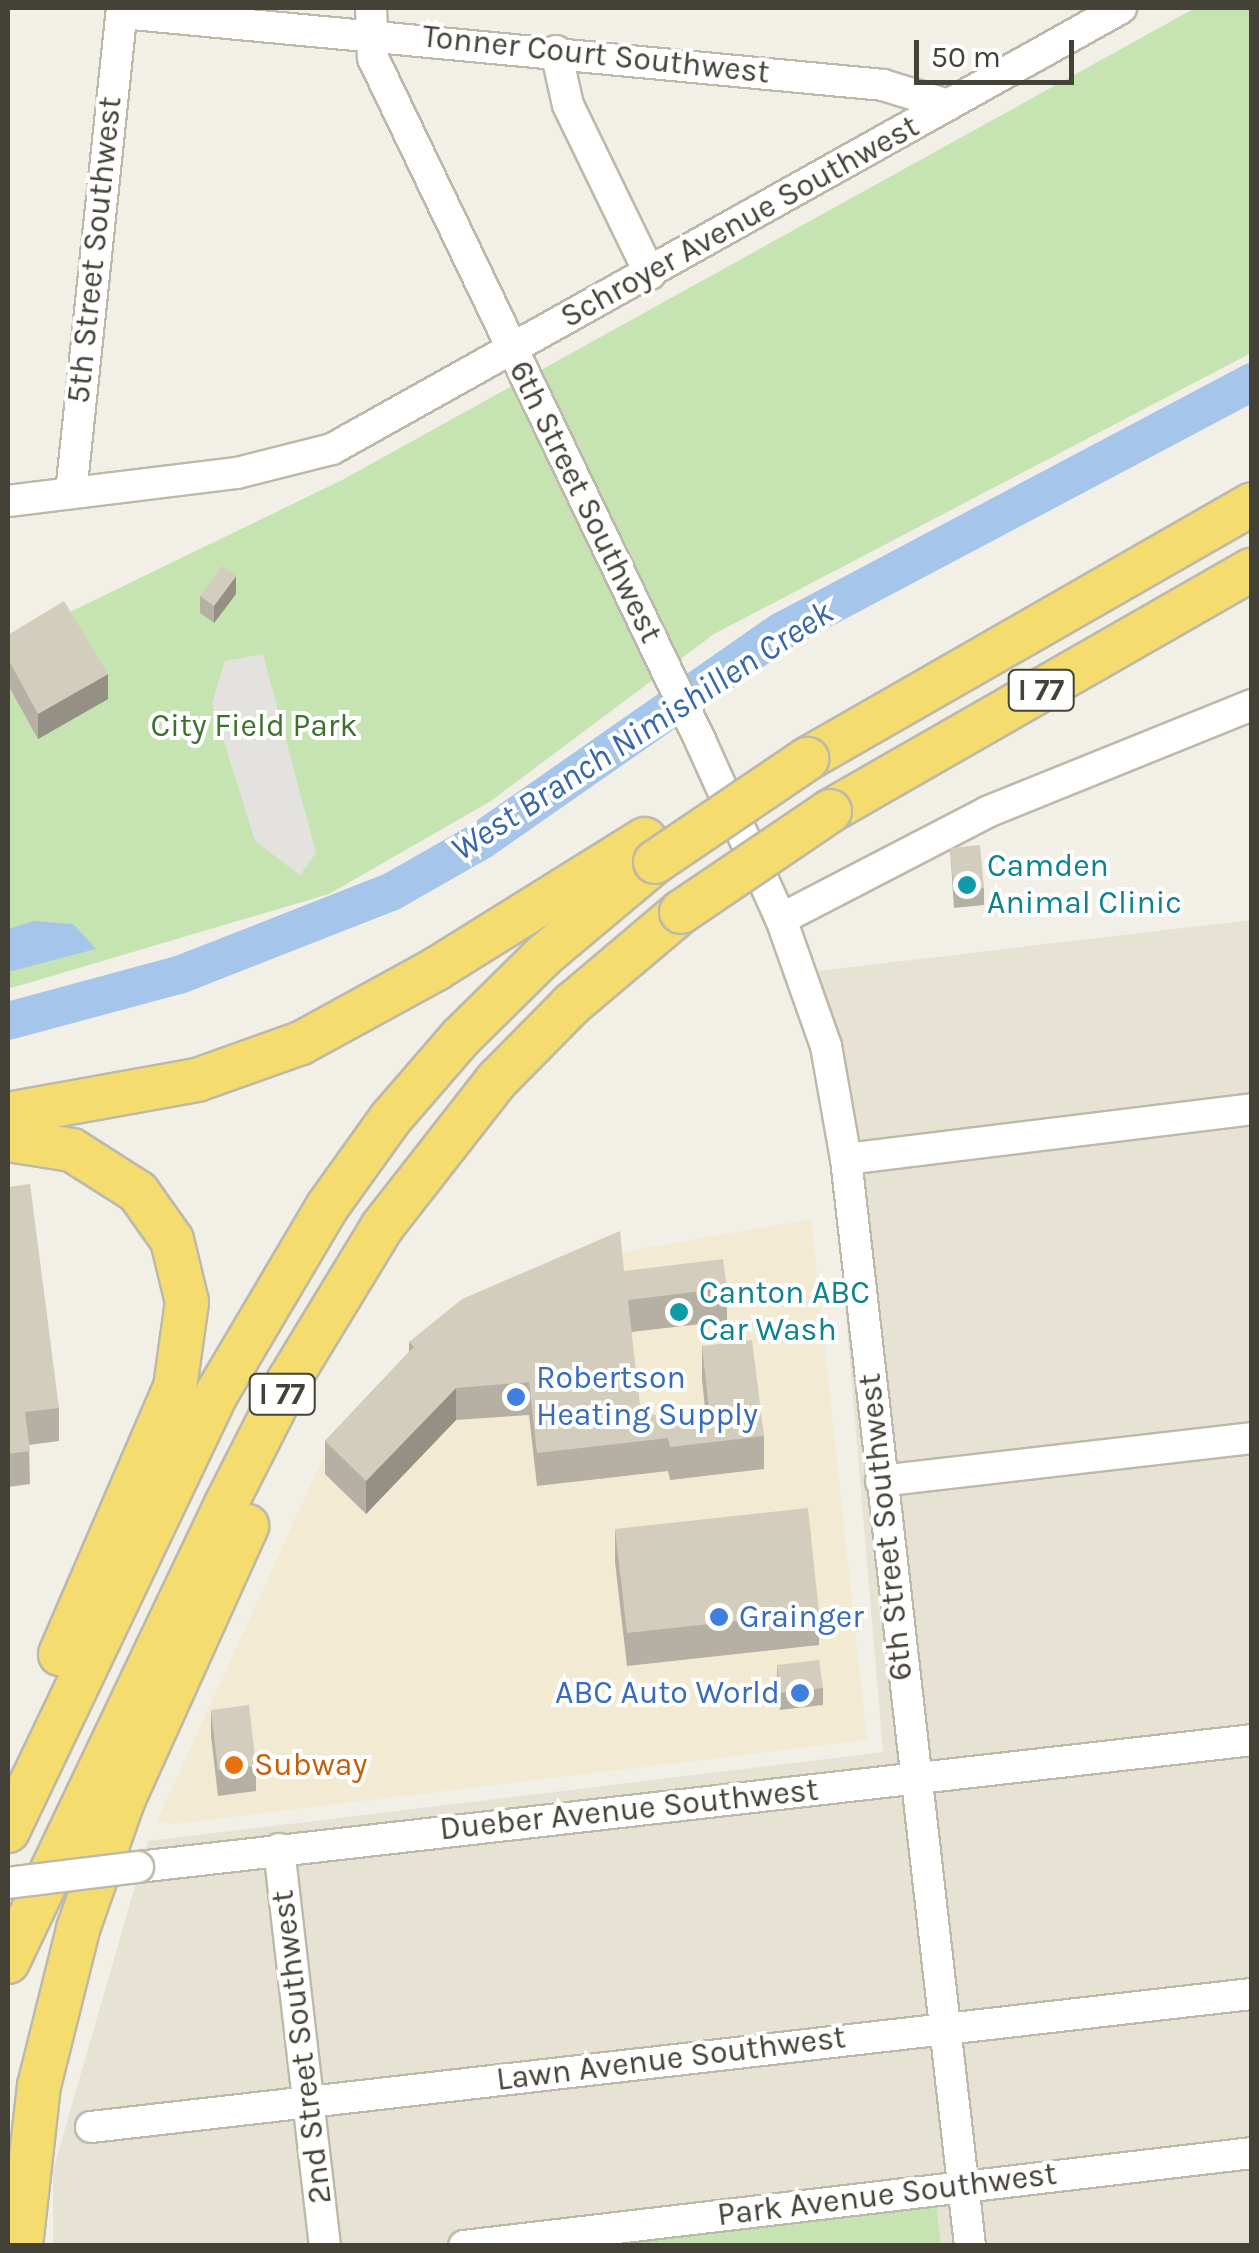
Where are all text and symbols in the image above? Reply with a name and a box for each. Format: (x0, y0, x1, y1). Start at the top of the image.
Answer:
street label: Tonner Court Southwest (421, 18, 771, 92)
scale bar (919, 20, 1079, 82)
text: 50 m (931, 39, 1001, 75)
street label: 5th Street Southwest (60, 95, 130, 405)
street label: Schroyer Avenue Southwest (554, 107, 926, 337)
street label: 6th Street Southwest (500, 355, 670, 649)
water label: West Branch Nimishillen Creek (443, 592, 841, 870)
road number: I 77 (1006, 665, 1076, 715)
park label: City Field Park (151, 707, 357, 745)
place label: Camden Animal Clinic (987, 848, 1182, 923)
marker: Camden Animal Clinic (956, 874, 978, 896)
place label: Canton ABC Car Wash (699, 1275, 870, 1350)
marker: Canton ABC Car Wash (668, 1301, 690, 1323)
place label: Robertson Heating Supply (536, 1360, 758, 1435)
road number: I 77 (247, 1369, 317, 1419)
street label: 6th Street Southwest (851, 1371, 921, 1683)
marker: Robertson Heating Supply (505, 1386, 527, 1408)
place label: Grainger (739, 1598, 864, 1636)
marker: Grainger (708, 1606, 730, 1628)
place label: ABC Auto World (555, 1674, 780, 1712)
marker: ABC Auto World (789, 1682, 811, 1704)
place label: Subway (254, 1746, 367, 1784)
marker: Subway (223, 1754, 245, 1776)
street label: Dueber Avenue Southwest (438, 1771, 820, 1849)
street label: 2nd Street Southwest (264, 1888, 340, 2206)
street label: Lawn Avenue Southwest (494, 2019, 848, 2099)
street label: Park Avenue Southwest (715, 2155, 1059, 2235)

